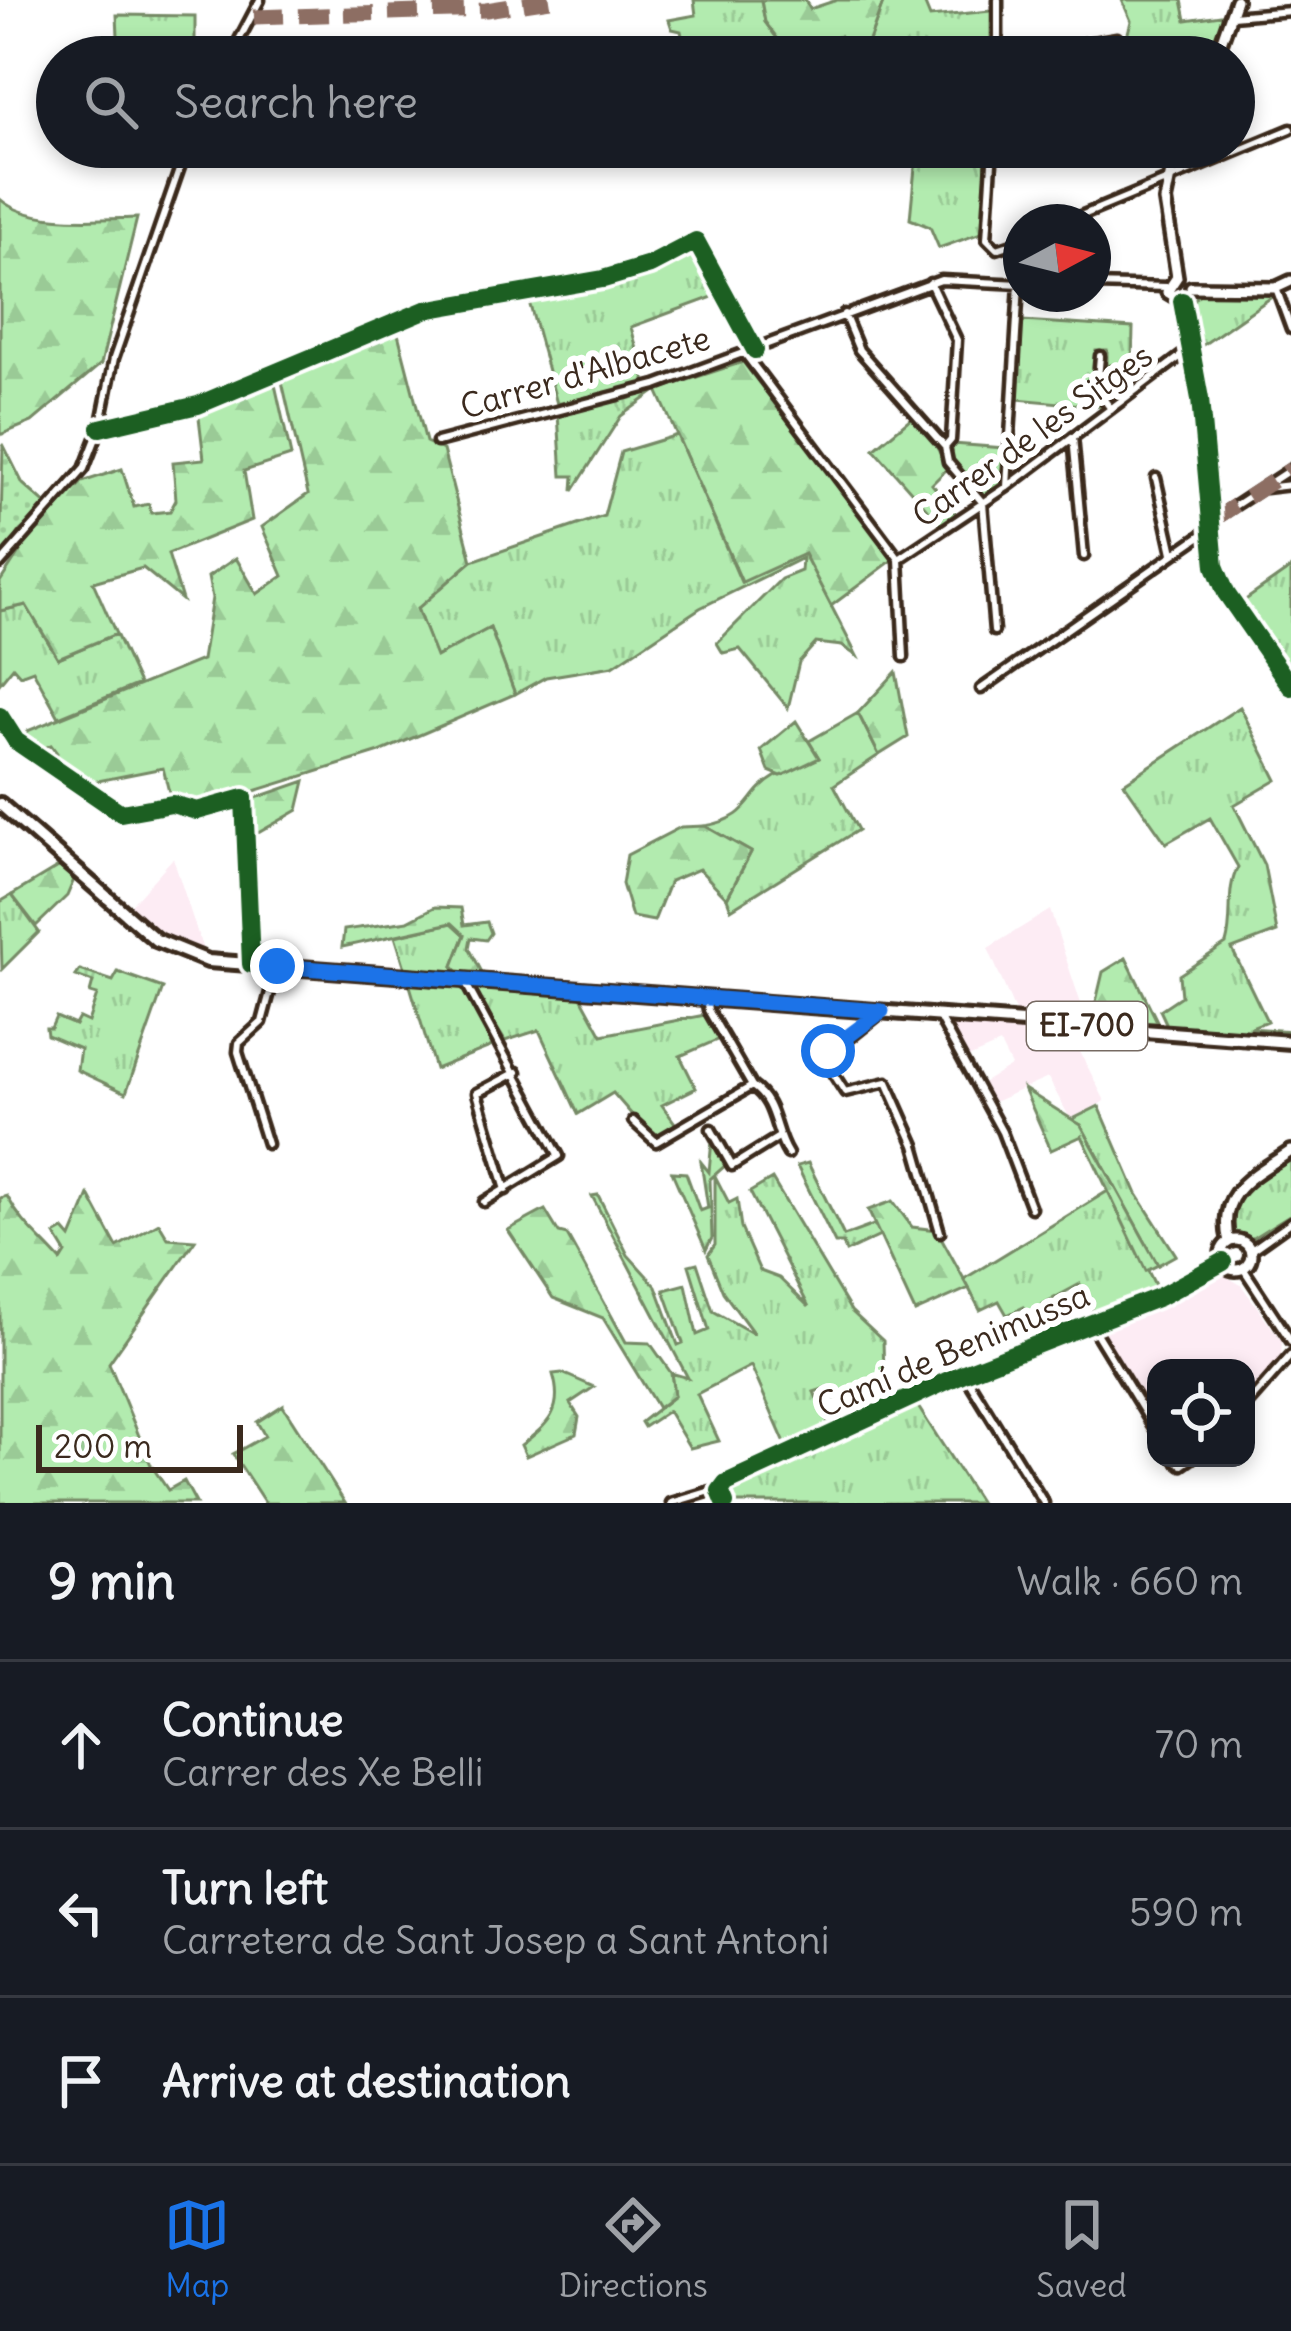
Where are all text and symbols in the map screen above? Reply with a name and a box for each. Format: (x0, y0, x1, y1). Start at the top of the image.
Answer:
search box (36, 36, 1255, 168)
icon: search (78, 69, 144, 135)
text: Search here (174, 74, 418, 130)
north arrow (1003, 204, 1111, 312)
street label: Carrer d'Albacete (455, 316, 715, 428)
street label: Carrer de les Sitges (904, 334, 1160, 536)
route end (250, 939, 304, 993)
road number: EI-700 (1027, 1002, 1147, 1050)
route start (801, 1024, 855, 1078)
street label: Camí de Benimussa (810, 1274, 1096, 1426)
map controls (1147, 1359, 1255, 1467)
button: locate (1147, 1359, 1255, 1467)
scale bar (36, 1419, 243, 1472)
text: 200 m (54, 1425, 152, 1467)
text: 9 min (48, 1549, 175, 1613)
text: Walk · 660 m (1017, 1557, 1243, 1606)
text: Continue (162, 1692, 344, 1748)
icon: ahead (48, 1712, 114, 1778)
text: 70 m (1155, 1720, 1243, 1769)
text: Carrer des Xe Belli (162, 1748, 484, 1797)
text: Turn left (162, 1860, 328, 1916)
icon: left (48, 1880, 114, 1946)
text: 590 m (1129, 1888, 1243, 1937)
text: Carretera de Sant Josep a Sant Antoni (162, 1916, 829, 1965)
icon: arrive (48, 2048, 114, 2114)
text: Arrive at destination (162, 2053, 571, 2109)
tab: Map (164, 2192, 230, 2306)
tab: Directions (559, 2192, 708, 2306)
tab: Saved (1036, 2192, 1127, 2306)

